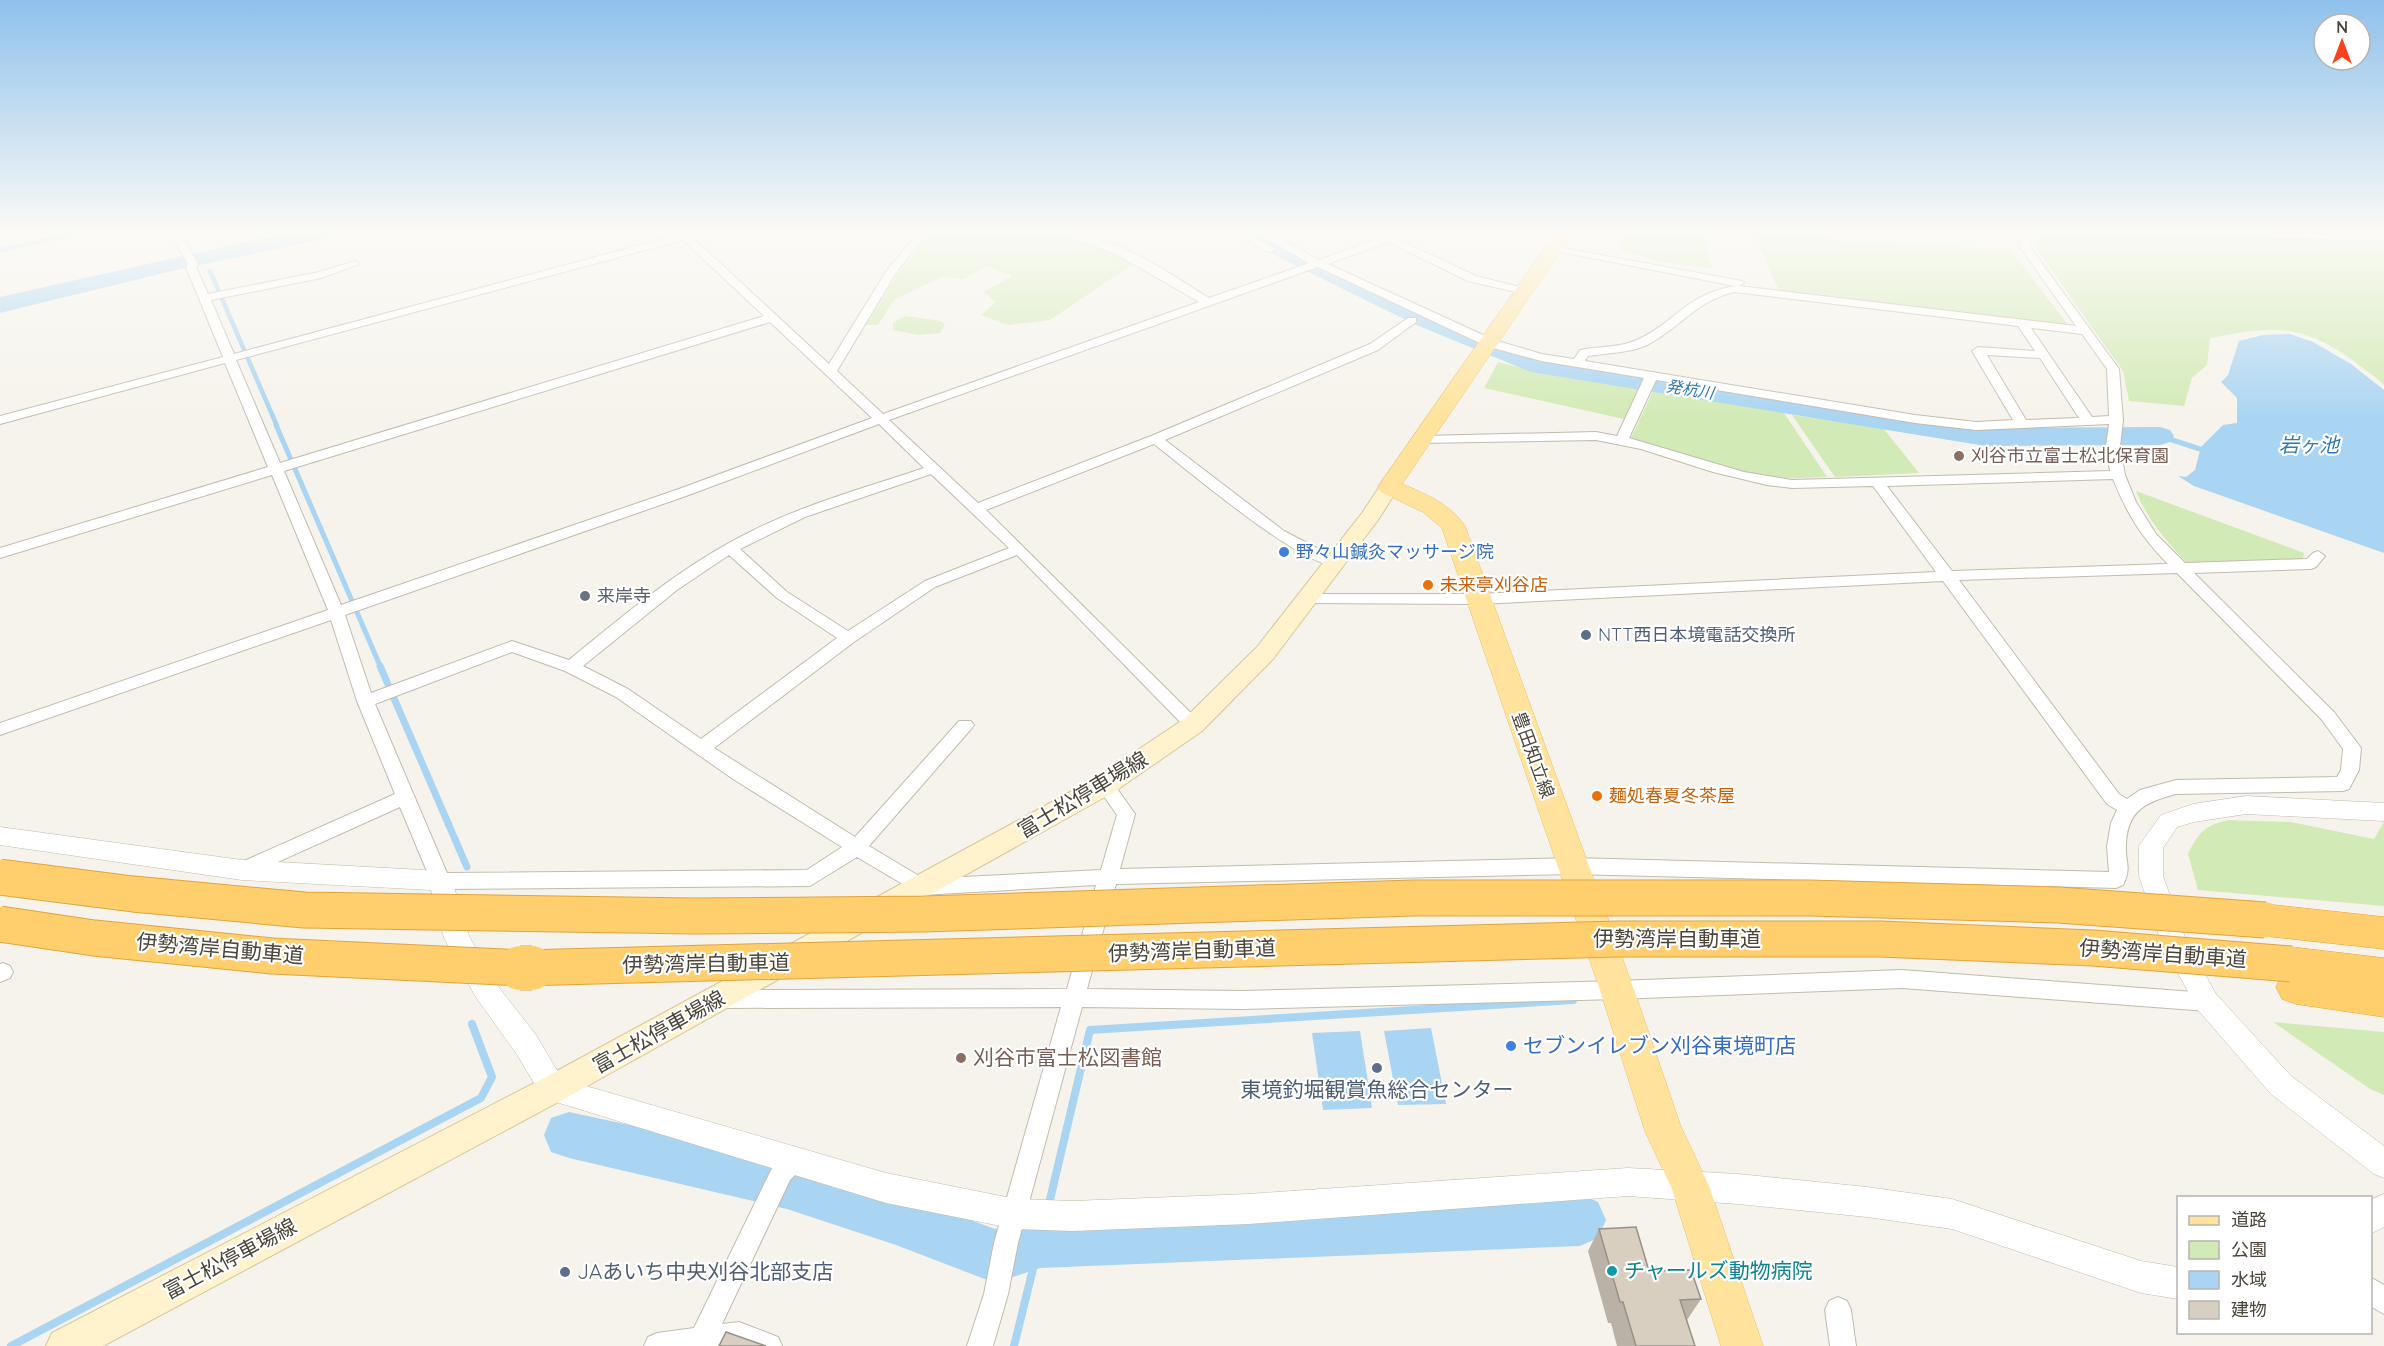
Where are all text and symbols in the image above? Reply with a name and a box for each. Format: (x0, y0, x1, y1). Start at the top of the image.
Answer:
north arrow (2312, 12, 2372, 72)
text: N (2336, 17, 2348, 37)
water label: 発杭川 (1665, 375, 1717, 403)
water label: 岩ヶ池 (2279, 432, 2341, 457)
place label: 刈谷市立富士松北保育園 (1971, 444, 2169, 467)
marker: 刈谷市立富士松北保育園 (1952, 449, 1966, 463)
place label: 野々山鍼灸マッサージ院 (1296, 540, 1494, 563)
marker: 野々山鍼灸マッサージ院 (1277, 545, 1291, 559)
place label: 未来亭刈谷店 (1440, 573, 1548, 596)
marker: 未来亭刈谷店 (1421, 578, 1435, 592)
place label: 来岸寺 (597, 584, 651, 607)
marker: 来岸寺 (578, 589, 592, 603)
place label: NTT西日本境電話交換所 (1598, 623, 1795, 646)
marker: NTT西日本境電話交換所 (1579, 628, 1593, 642)
street label: 豊田知立線 (1507, 709, 1560, 801)
street label: 富士松停車場線 (1013, 745, 1152, 843)
place label: 麺処春夏冬茶屋 (1609, 784, 1735, 807)
marker: 麺処春夏冬茶屋 (1590, 789, 1604, 803)
street label: 伊勢湾岸自動車道 (1593, 925, 1761, 951)
street label: 伊勢湾岸自動車道 (135, 928, 305, 968)
street label: 伊勢湾岸自動車道 (1108, 934, 1276, 966)
street label: 伊勢湾岸自動車道 (2078, 934, 2248, 972)
street label: 伊勢湾岸自動車道 (622, 949, 790, 977)
street label: 富士松停車場線 (588, 984, 729, 1078)
place label: セブンイレブン刈谷東境町店 (1523, 1032, 1796, 1058)
marker: セブンイレブン刈谷東境町店 (1504, 1039, 1518, 1053)
place label: 刈谷市富士松図書館 (973, 1044, 1162, 1070)
marker: 刈谷市富士松図書館 (954, 1051, 968, 1065)
marker: 東境釣堀観賞魚総合センター (1370, 1061, 1384, 1075)
place label: 東境釣堀観賞魚総合センター (1241, 1076, 1514, 1102)
legend (2177, 1196, 2372, 1334)
text: 道路 (2231, 1208, 2267, 1231)
street label: 富士松停車場線 (159, 1212, 301, 1304)
text: 公園 (2231, 1238, 2267, 1261)
place label: チャールズ動物病院 (1624, 1257, 1813, 1283)
place label: JAあいち中央刈谷北部支店 (577, 1258, 833, 1284)
marker: チャールズ動物病院 (1605, 1264, 1619, 1278)
marker: JAあいち中央刈谷北部支店 (558, 1265, 572, 1279)
text: 水域 (2231, 1268, 2267, 1291)
text: 建物 (2231, 1298, 2267, 1321)

